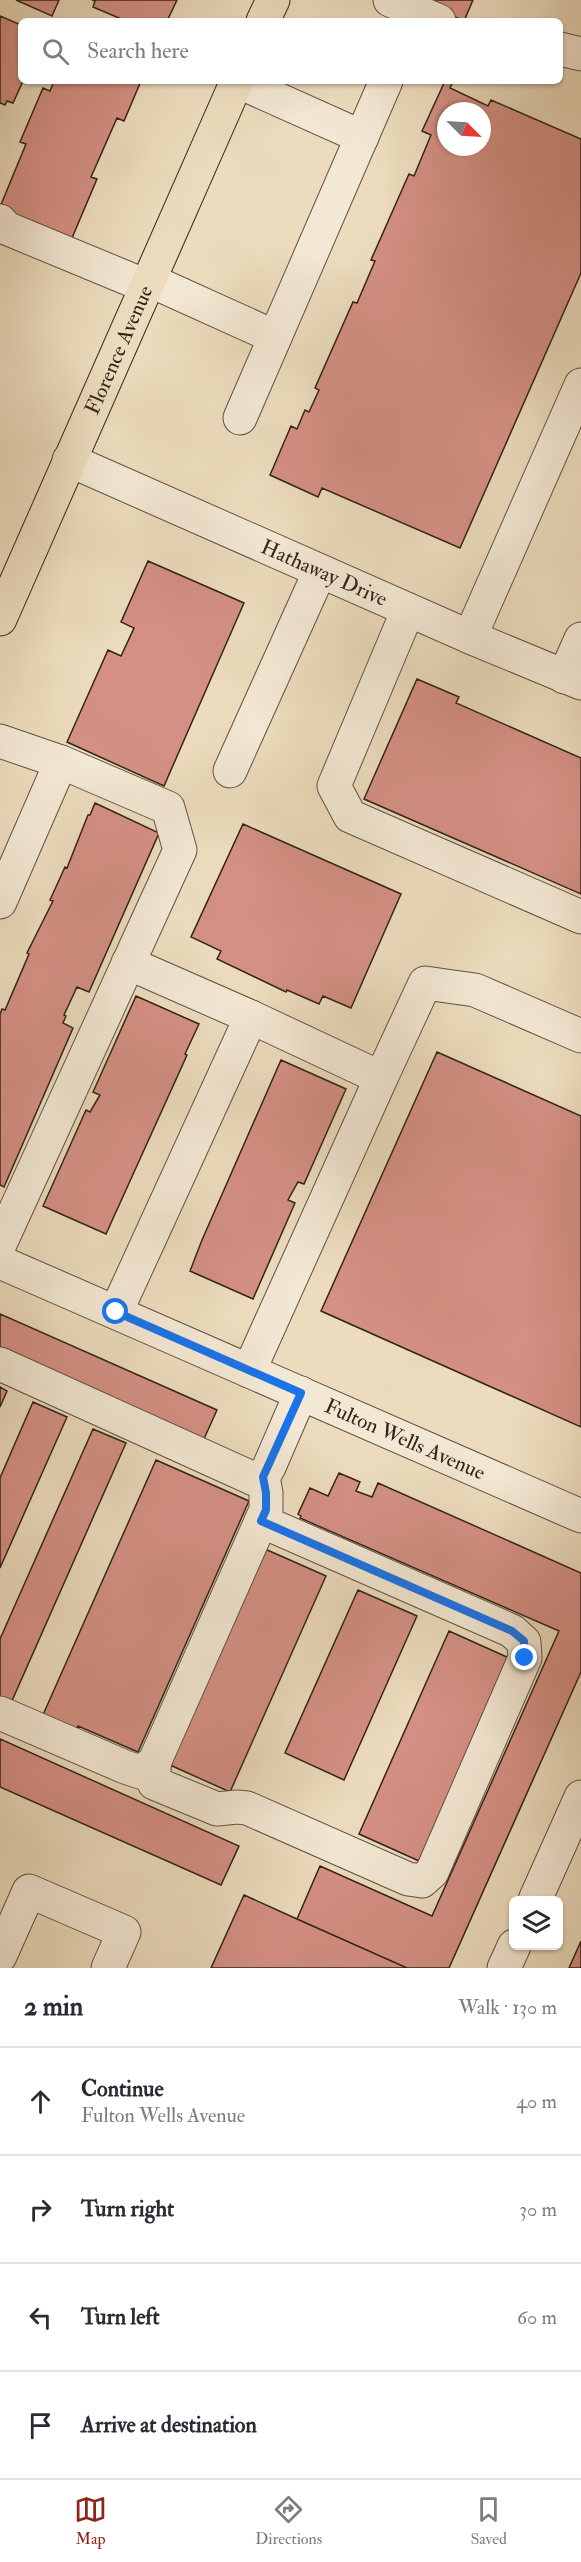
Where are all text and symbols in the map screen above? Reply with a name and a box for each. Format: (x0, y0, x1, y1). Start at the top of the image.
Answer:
search box (18, 18, 563, 84)
icon: search (39, 35, 72, 68)
text: Search here (87, 37, 189, 65)
north arrow (437, 102, 491, 156)
street label: Florence Avenue (79, 281, 159, 419)
street label: Hathaway Drive (257, 533, 392, 613)
route start (102, 1298, 128, 1324)
street label: Fulton Wells Avenue (320, 1393, 489, 1487)
route end (511, 1644, 537, 1670)
map controls (509, 1896, 563, 1950)
button: layers (509, 1896, 563, 1950)
text: 2 min (24, 1991, 83, 2023)
text: Walk · 130 m (458, 1995, 557, 2020)
text: Continue (81, 2075, 164, 2103)
icon: ahead (24, 2085, 57, 2118)
text: 40 m (516, 2089, 557, 2114)
text: Fulton Wells Avenue (81, 2103, 245, 2128)
icon: right (24, 2193, 57, 2226)
text: Turn right (81, 2195, 174, 2223)
text: 30 m (519, 2197, 557, 2222)
icon: left (24, 2301, 57, 2334)
text: Turn left (81, 2303, 160, 2331)
text: 60 m (517, 2305, 557, 2330)
icon: arrive (24, 2409, 57, 2442)
text: Arrive at destination (81, 2411, 257, 2439)
tab: Map (74, 2493, 107, 2549)
tab: Directions (255, 2493, 322, 2549)
tab: Saved (470, 2493, 507, 2549)

